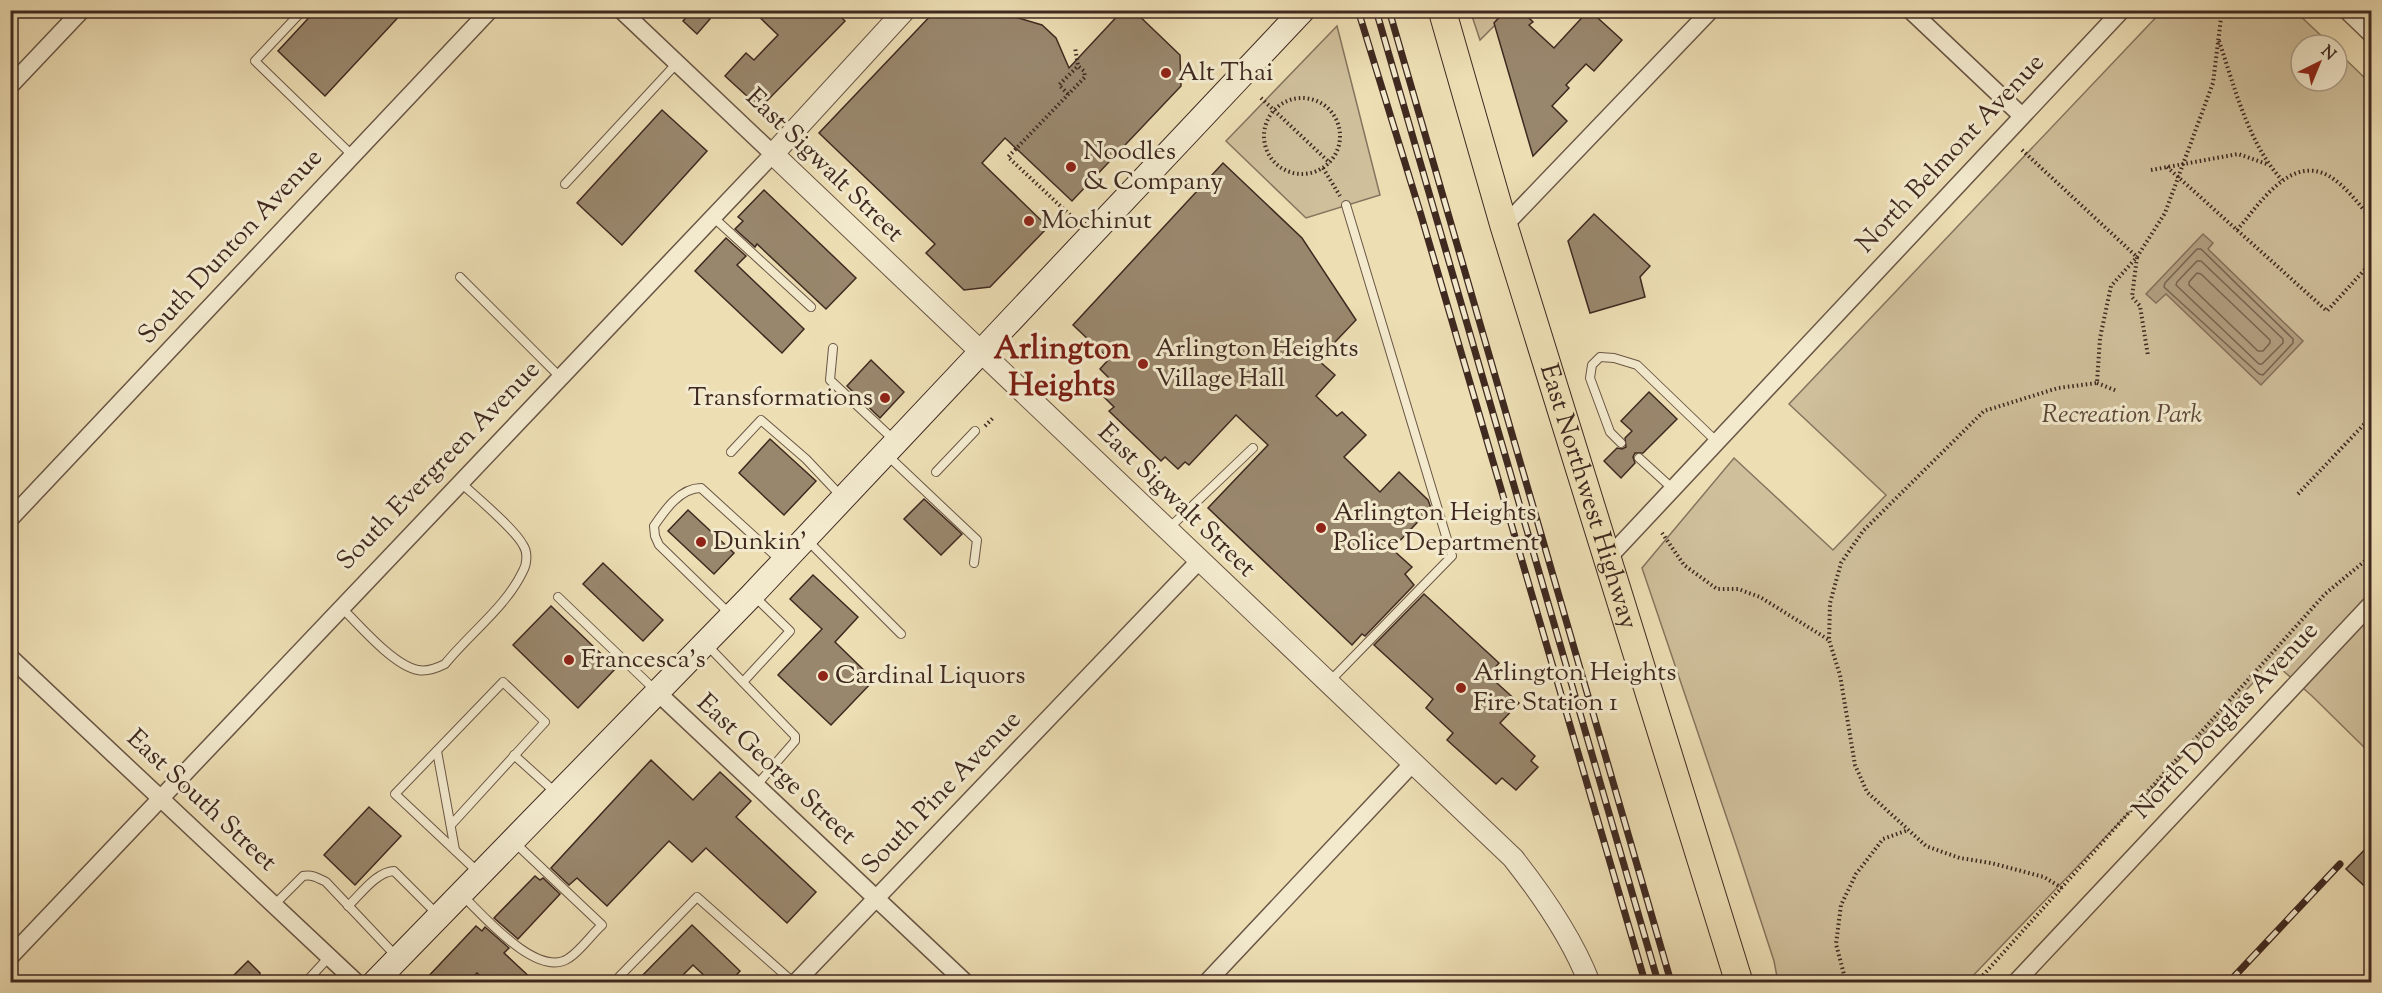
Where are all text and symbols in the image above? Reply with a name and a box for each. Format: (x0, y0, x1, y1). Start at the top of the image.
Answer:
north arrow (2289, 33, 2349, 93)
text: N (2315, 41, 2340, 67)
street label: North Belmont Avenue (1848, 46, 2054, 262)
place label: Alt Thai (1178, 55, 1273, 92)
marker: Alt Thai (1159, 66, 1173, 80)
street label: East Sigwalt Street (736, 81, 912, 252)
place label: Noodles & Company (1083, 134, 1223, 201)
street label: South Dunton Avenue (130, 141, 332, 353)
marker: Noodles & Company (1064, 160, 1078, 174)
place label: Mochinut (1041, 203, 1152, 240)
marker: Mochinut (1022, 214, 1036, 228)
district label: Arlington Heights (994, 327, 1130, 410)
place label: Arlington Heights Village Hall (1155, 331, 1358, 398)
street label: South Evergreen Avenue (329, 353, 549, 579)
marker: Arlington Heights Village Hall (1136, 357, 1150, 371)
street label: East Northwest Highway (1529, 359, 1647, 634)
place label: Transformations (688, 380, 873, 417)
marker: Transformations (878, 391, 892, 405)
park label: Recreation Park (2042, 397, 2203, 434)
street label: East Sigwalt Street (1088, 416, 1264, 587)
place label: Arlington Heights Police Department (1333, 495, 1539, 562)
marker: Arlington Heights Police Department (1314, 521, 1328, 535)
place label: Dunkin' (713, 524, 807, 561)
marker: Dunkin' (694, 535, 708, 549)
street label: North Douglas Avenue (2124, 614, 2328, 828)
place label: Francesca's (581, 642, 706, 679)
marker: Francesca's (562, 653, 576, 667)
place label: Arlington Heights Fire Station 1 (1473, 655, 1676, 722)
place label: Cardinal Liquors (835, 658, 1026, 695)
marker: Cardinal Liquors (816, 669, 830, 683)
marker: Arlington Heights Fire Station 1 (1454, 681, 1468, 695)
street label: East George Street (688, 686, 864, 854)
street label: South Pine Avenue (854, 703, 1030, 883)
street label: East South Street (117, 721, 285, 881)

